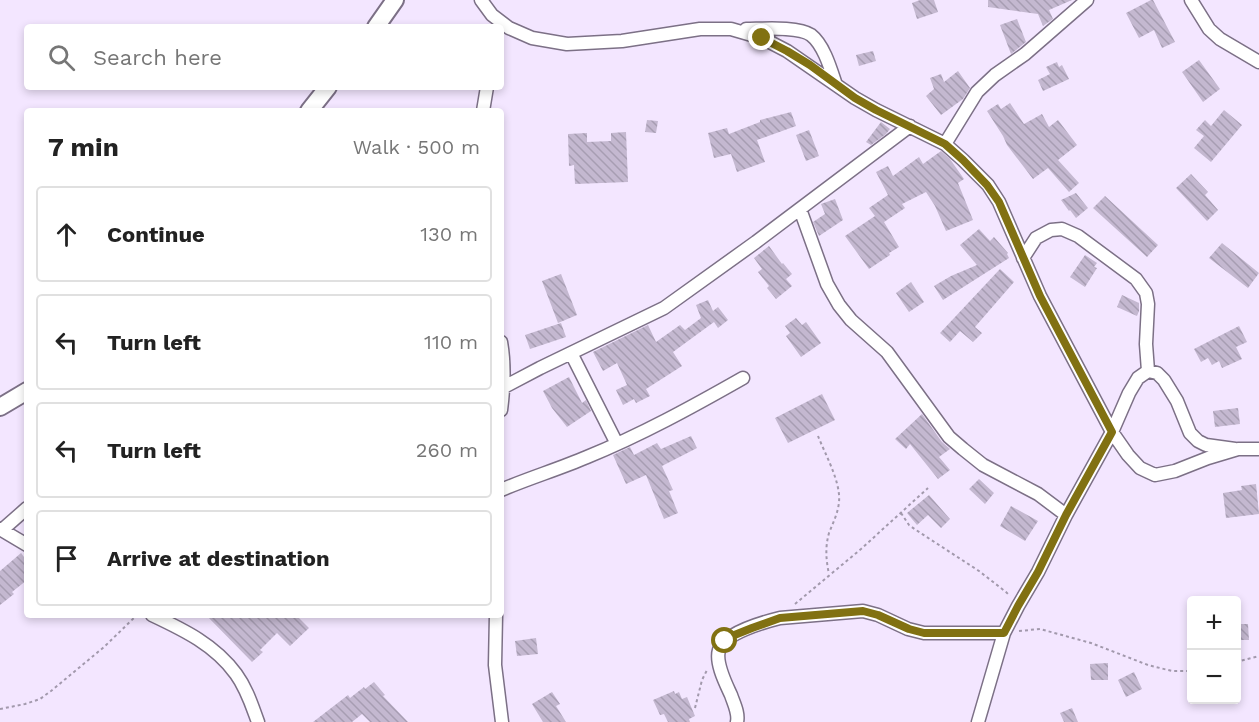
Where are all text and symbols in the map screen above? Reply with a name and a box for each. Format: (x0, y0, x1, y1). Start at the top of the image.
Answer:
search box (24, 24, 504, 90)
route end (748, 24, 774, 50)
icon: search (45, 41, 78, 74)
text: Search here (93, 45, 222, 70)
text: 7 min (48, 132, 119, 162)
text: Walk · 500 m (353, 135, 480, 159)
icon: ahead (50, 218, 83, 251)
text: Continue (107, 222, 205, 247)
text: 130 m (420, 222, 478, 246)
icon: left (50, 326, 83, 359)
text: Turn left (107, 330, 201, 355)
text: 110 m (424, 330, 478, 354)
icon: left (50, 434, 83, 467)
text: Turn left (107, 438, 201, 463)
text: 260 m (416, 438, 478, 462)
icon: arrive (50, 542, 83, 575)
text: Arrive at destination (107, 546, 330, 571)
map controls (1187, 596, 1241, 704)
button: + (1187, 596, 1241, 650)
route start (711, 627, 737, 653)
button: − (1187, 650, 1241, 704)

